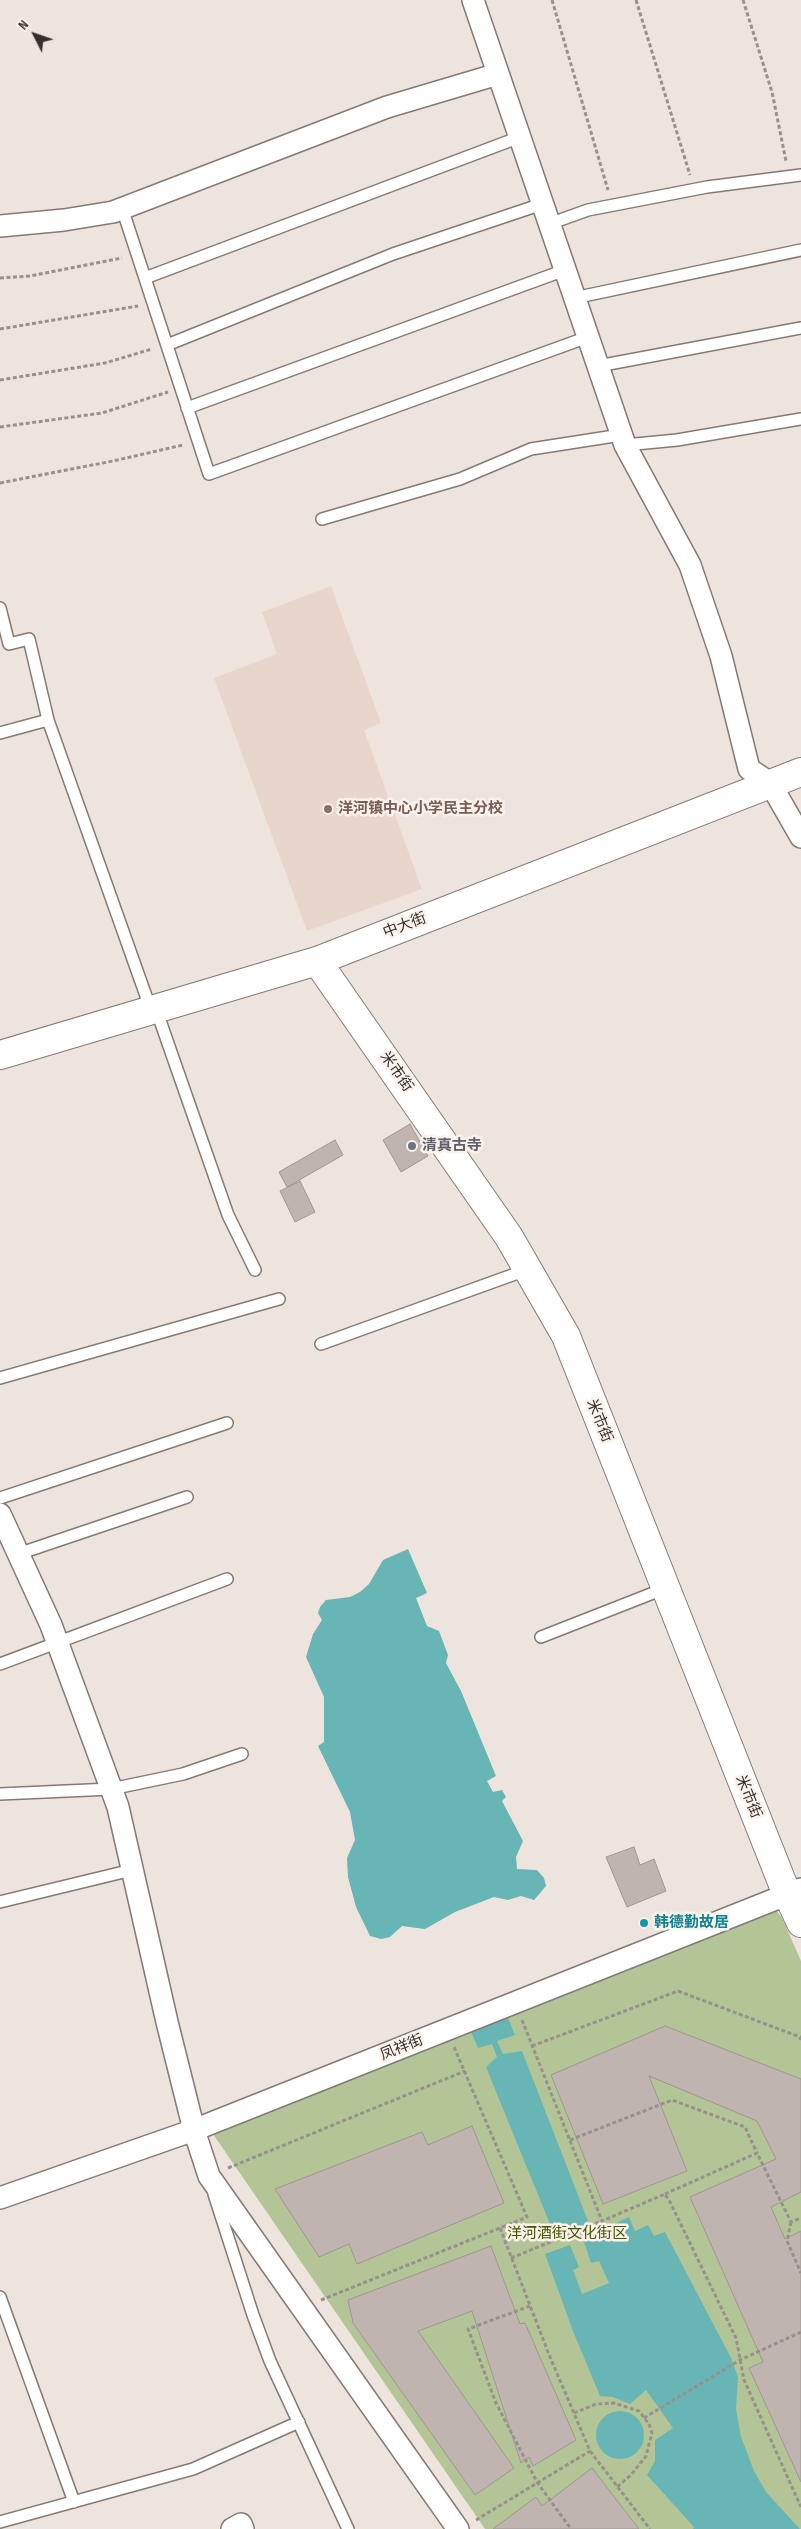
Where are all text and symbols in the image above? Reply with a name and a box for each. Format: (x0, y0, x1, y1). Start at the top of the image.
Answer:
north arrow (10, 10, 60, 60)
text: N (14, 16, 32, 33)
place label: 洋河镇中心小学民主分校 (338, 800, 503, 818)
marker: 洋河镇中心小学民主分校 (322, 803, 334, 815)
street label: 中大街 (381, 910, 429, 942)
street label: 米市街 (376, 1048, 416, 1096)
place label: 清真古寺 (422, 1137, 482, 1155)
marker: 清真古寺 (406, 1140, 418, 1152)
street label: 米市街 (582, 1397, 616, 1445)
street label: 米市街 (731, 1773, 765, 1821)
place label: 韩德勤故居 (654, 1914, 729, 1932)
marker: 韩德勤故居 (638, 1917, 650, 1929)
street label: 凤祥街 (378, 2031, 426, 2065)
park label: 洋河酒街文化街区 (507, 2225, 627, 2243)

